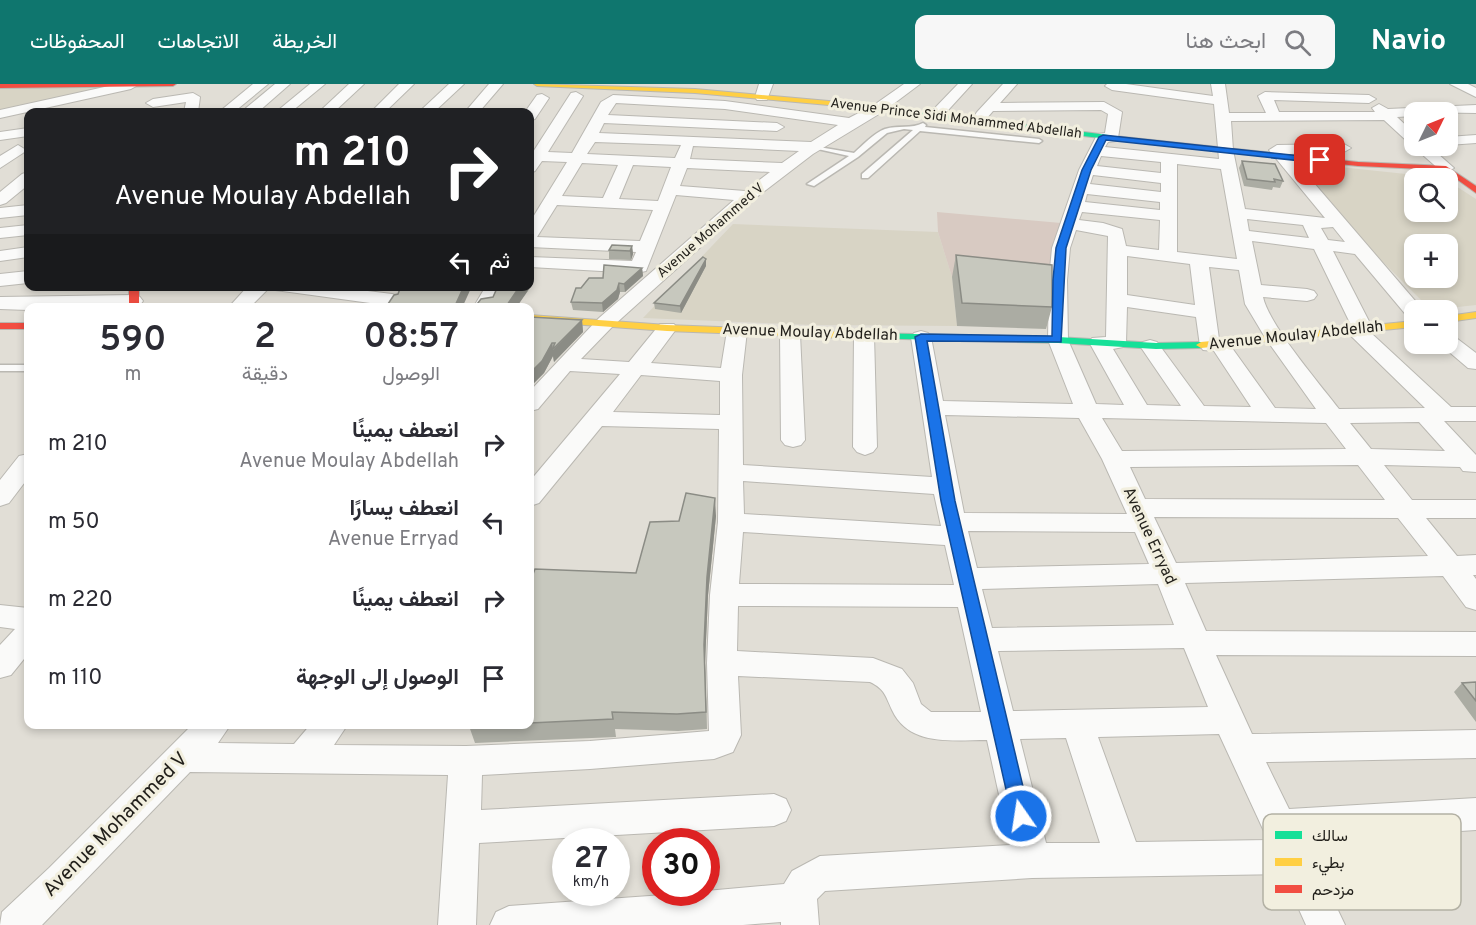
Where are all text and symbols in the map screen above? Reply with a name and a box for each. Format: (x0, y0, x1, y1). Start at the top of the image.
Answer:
search box (915, 15, 1335, 69)
text: Navio (1371, 24, 1446, 60)
icon: search (1281, 26, 1314, 59)
text: المحفوظات (30, 29, 125, 56)
text: الاتجاهات (158, 29, 239, 56)
text: الخريطة (272, 29, 337, 56)
text: ابحث هنا (1185, 29, 1266, 56)
street label: Avenue Prince Sidi Mohammed Abdellah (829, 95, 1083, 143)
north arrow (1404, 102, 1458, 156)
map controls (1404, 102, 1458, 354)
text: 210 m (294, 128, 411, 181)
icon: right (432, 132, 510, 210)
pin (1294, 134, 1345, 185)
icon: arrive (1303, 143, 1336, 176)
button: search (1404, 168, 1458, 222)
text: Avenue Moulay Abdellah (114, 180, 411, 214)
street label: Avenue Mohammed V (654, 180, 768, 282)
button: + (1404, 234, 1458, 288)
icon: left (444, 246, 477, 279)
text: ثم (489, 249, 510, 276)
button: − (1404, 300, 1458, 354)
text: 2 (254, 315, 276, 361)
text: 08:57 (363, 315, 459, 361)
street label: Avenue Moulay Abdellah (1208, 317, 1384, 355)
text: 590 (99, 318, 167, 364)
street label: Avenue Moulay Abdellah (722, 320, 898, 346)
text: m (124, 362, 141, 388)
text: دقيقة (242, 362, 288, 388)
text: الوصول (382, 362, 440, 388)
text: انعطف يمينًا (352, 418, 459, 445)
icon: right (477, 428, 510, 461)
text: 210 m (48, 431, 108, 458)
text: Avenue Moulay Abdellah (239, 449, 459, 475)
street label: Avenue Erryad (1118, 484, 1180, 588)
text: انعطف يسارًا (349, 496, 459, 523)
icon: left (477, 506, 510, 539)
text: 50 m (48, 509, 100, 536)
text: Avenue Erryad (328, 527, 459, 553)
icon: right (477, 584, 510, 617)
text: 220 m (48, 587, 113, 614)
text: انعطف يمينًا (352, 587, 459, 614)
icon: arrive (477, 662, 510, 695)
text: 110 m (48, 665, 102, 692)
text: الوصول إلى الوجهة (296, 665, 459, 692)
street label: Avenue Mohammed V (38, 747, 194, 903)
position arrow (989, 784, 1053, 848)
legend (1263, 814, 1461, 910)
text: سالك (1312, 827, 1348, 847)
speed limit sign: 30 (642, 828, 720, 906)
text: 27 (574, 841, 608, 878)
text: بطيء (1312, 854, 1344, 876)
text: km/h (573, 873, 609, 892)
text: مزدحم (1312, 881, 1354, 901)

